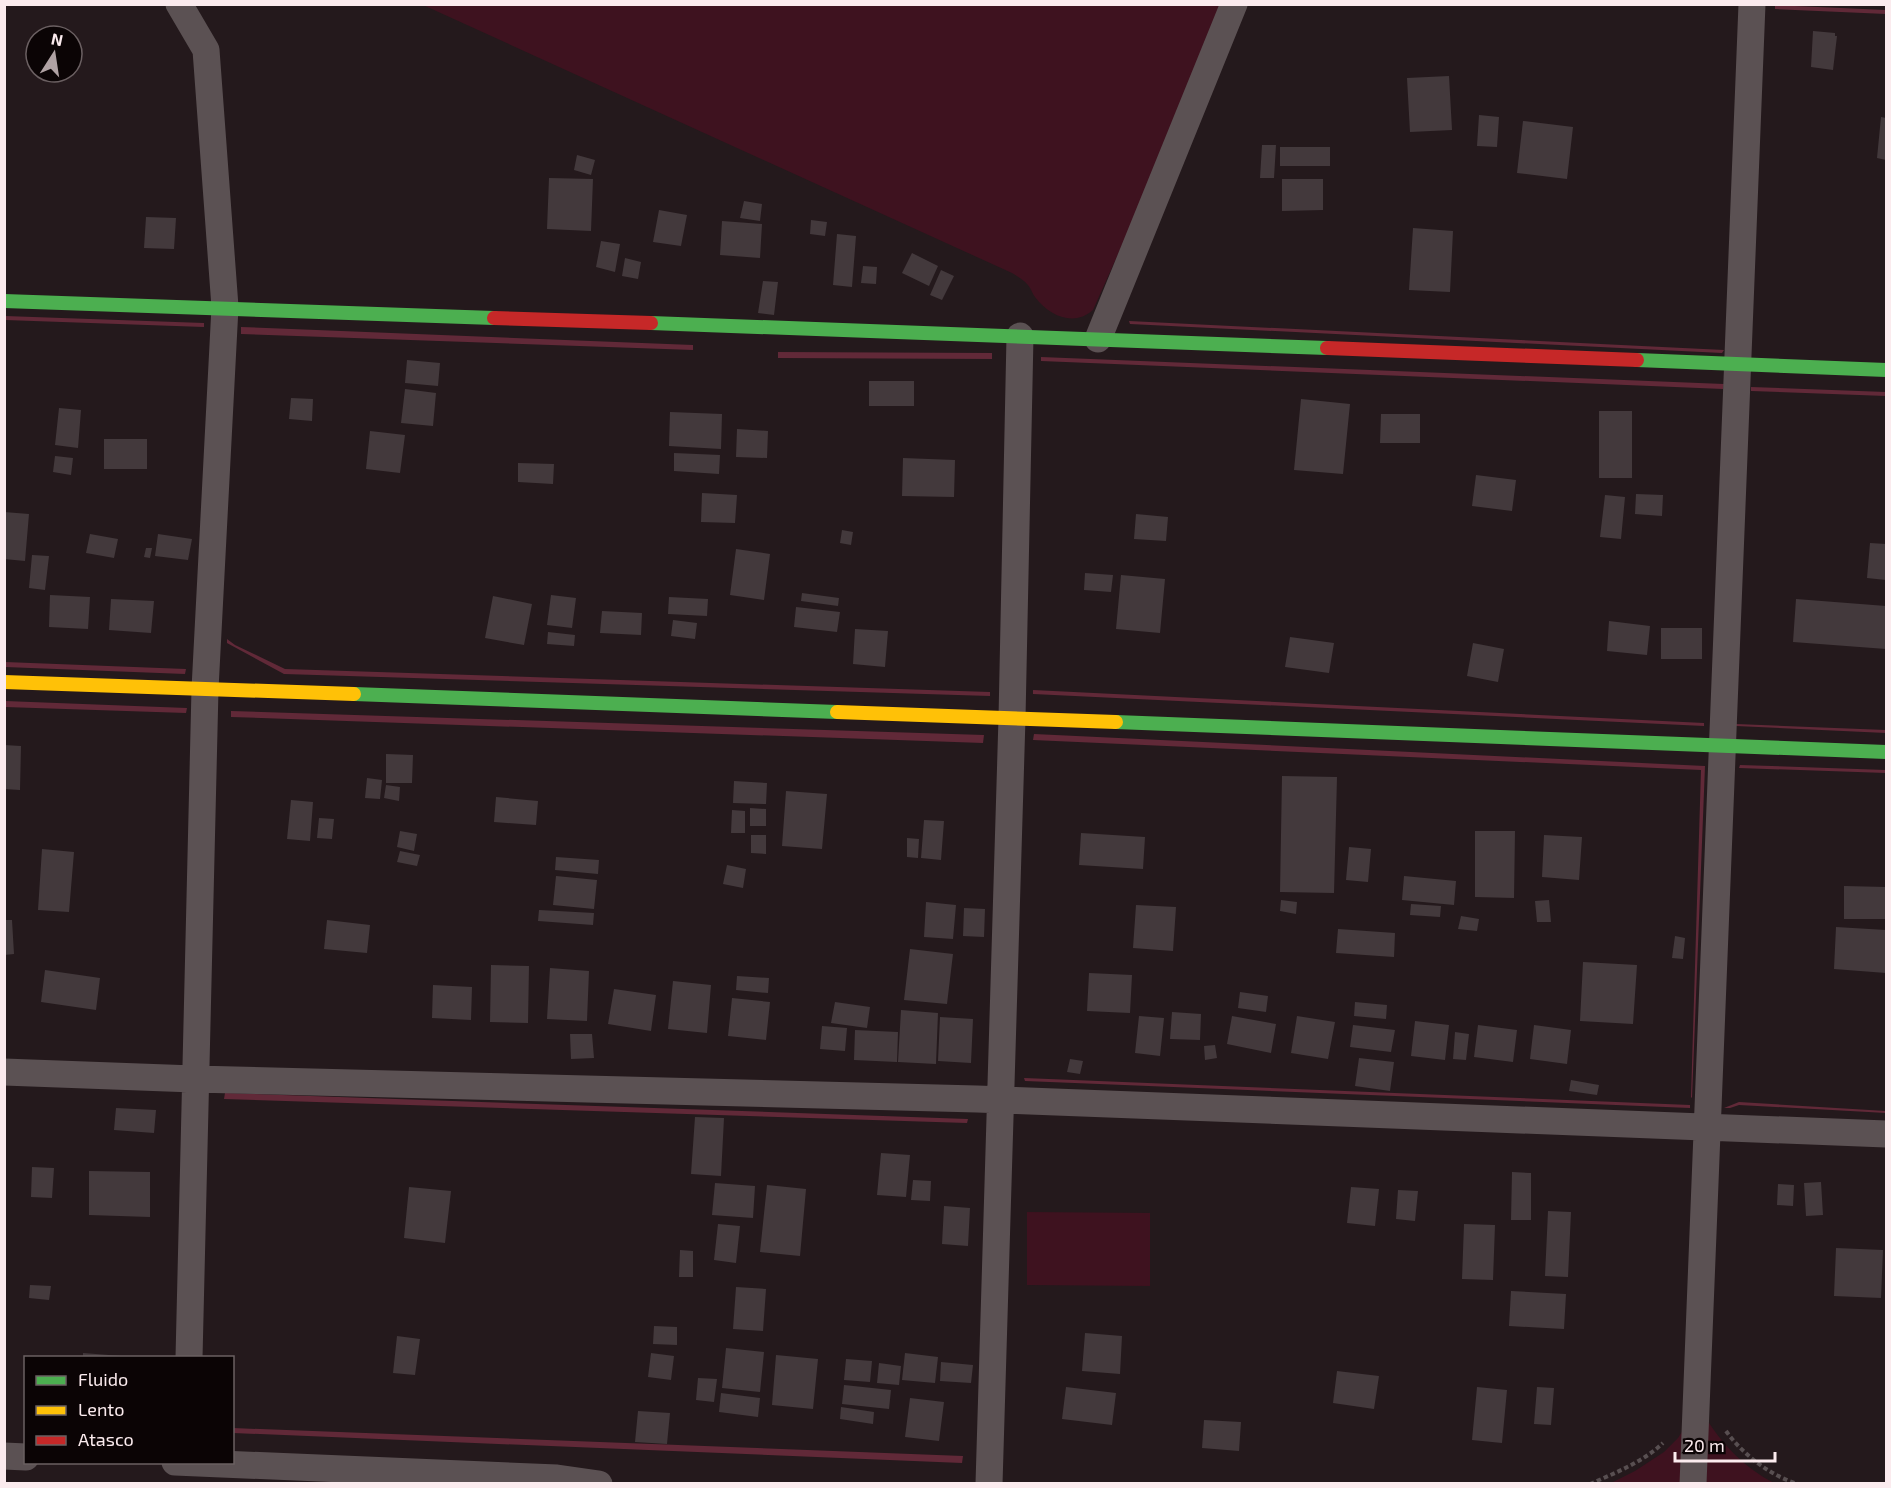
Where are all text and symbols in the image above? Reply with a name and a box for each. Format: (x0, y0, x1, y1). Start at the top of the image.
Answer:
north arrow (24, 24, 84, 84)
text: N (50, 28, 65, 49)
legend (24, 1356, 234, 1464)
text: Fluido (78, 1368, 128, 1390)
text: Lento (78, 1398, 124, 1420)
scale bar (1675, 1425, 1776, 1463)
text: Atasco (78, 1428, 134, 1450)
text: 20 m (1684, 1434, 1725, 1456)

